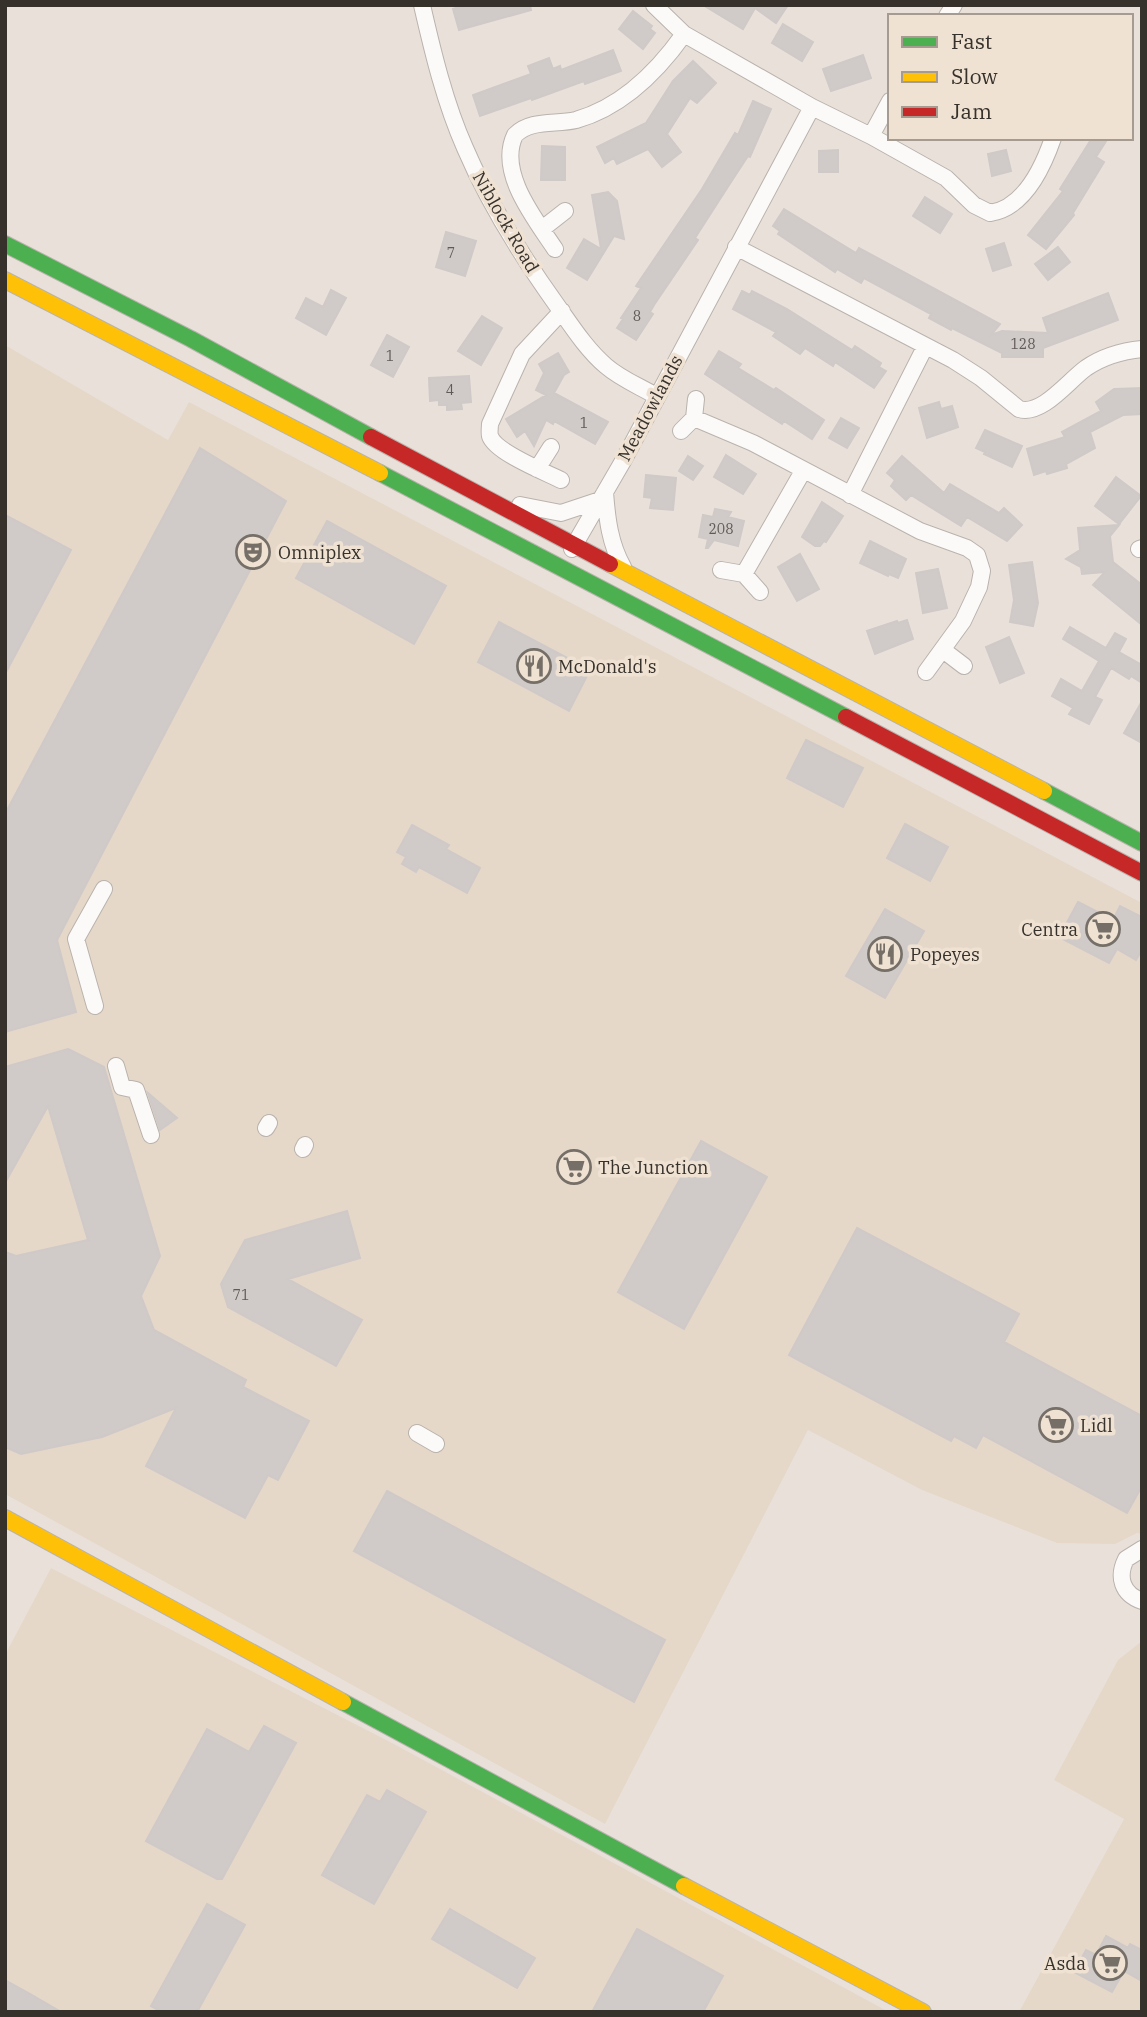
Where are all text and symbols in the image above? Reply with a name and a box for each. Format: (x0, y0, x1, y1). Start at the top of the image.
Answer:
legend (888, 14, 1133, 140)
text: Fast (951, 27, 992, 55)
text: Slow (951, 62, 998, 90)
text: Jam (951, 97, 992, 125)
street label: Niblock Road (468, 167, 544, 277)
house number: 7 (447, 244, 455, 262)
house number: 8 (633, 307, 641, 325)
house number: 128 (1010, 335, 1036, 353)
house number: 1 (386, 347, 394, 365)
street label: Meadowlands (612, 351, 688, 465)
house number: 4 (446, 381, 454, 399)
house number: 1 (580, 414, 588, 432)
house number: 208 (708, 520, 734, 538)
theatre icon: Omniplex (234, 533, 272, 571)
place label: Omniplex (278, 541, 361, 564)
restaurant icon: McDonald's (515, 647, 553, 685)
place label: McDonald's (558, 655, 657, 678)
supermarket icon: Centra (1084, 910, 1122, 948)
place label: Centra (1021, 918, 1078, 941)
restaurant icon: Popeyes (866, 935, 904, 973)
place label: Popeyes (910, 943, 980, 966)
supermarket icon: The Junction (555, 1148, 593, 1186)
place label: The Junction (598, 1156, 709, 1179)
house number: 71 (233, 1286, 249, 1304)
supermarket icon: Lidl (1037, 1406, 1075, 1444)
place label: Lidl (1080, 1414, 1113, 1437)
supermarket icon: Asda (1091, 1944, 1129, 1982)
place label: Asda (1044, 1952, 1086, 1975)

